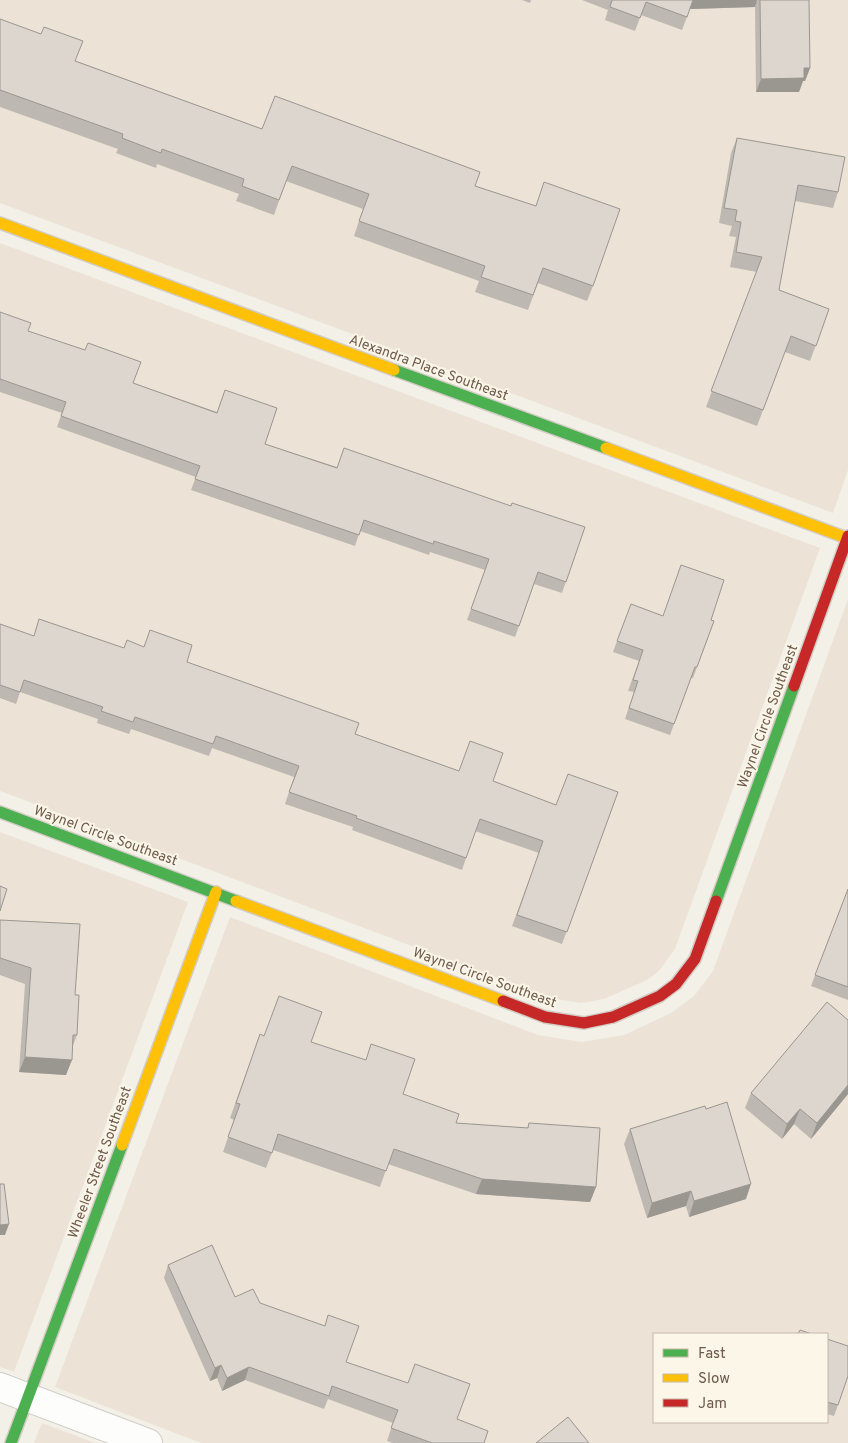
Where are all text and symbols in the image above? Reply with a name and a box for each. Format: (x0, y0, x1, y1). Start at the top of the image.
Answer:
street label: Alexandra Place Southeast (347, 332, 510, 405)
street label: Waynel Circle Southeast (735, 642, 802, 791)
street label: Waynel Circle Southeast (31, 803, 180, 870)
street label: Waynel Circle Southeast (410, 945, 559, 1012)
street label: Wheeler Street Southeast (65, 1084, 136, 1241)
legend (653, 1333, 828, 1423)
text: Fast (698, 1345, 726, 1364)
text: Slow (698, 1370, 730, 1389)
text: Jam (698, 1395, 727, 1414)

